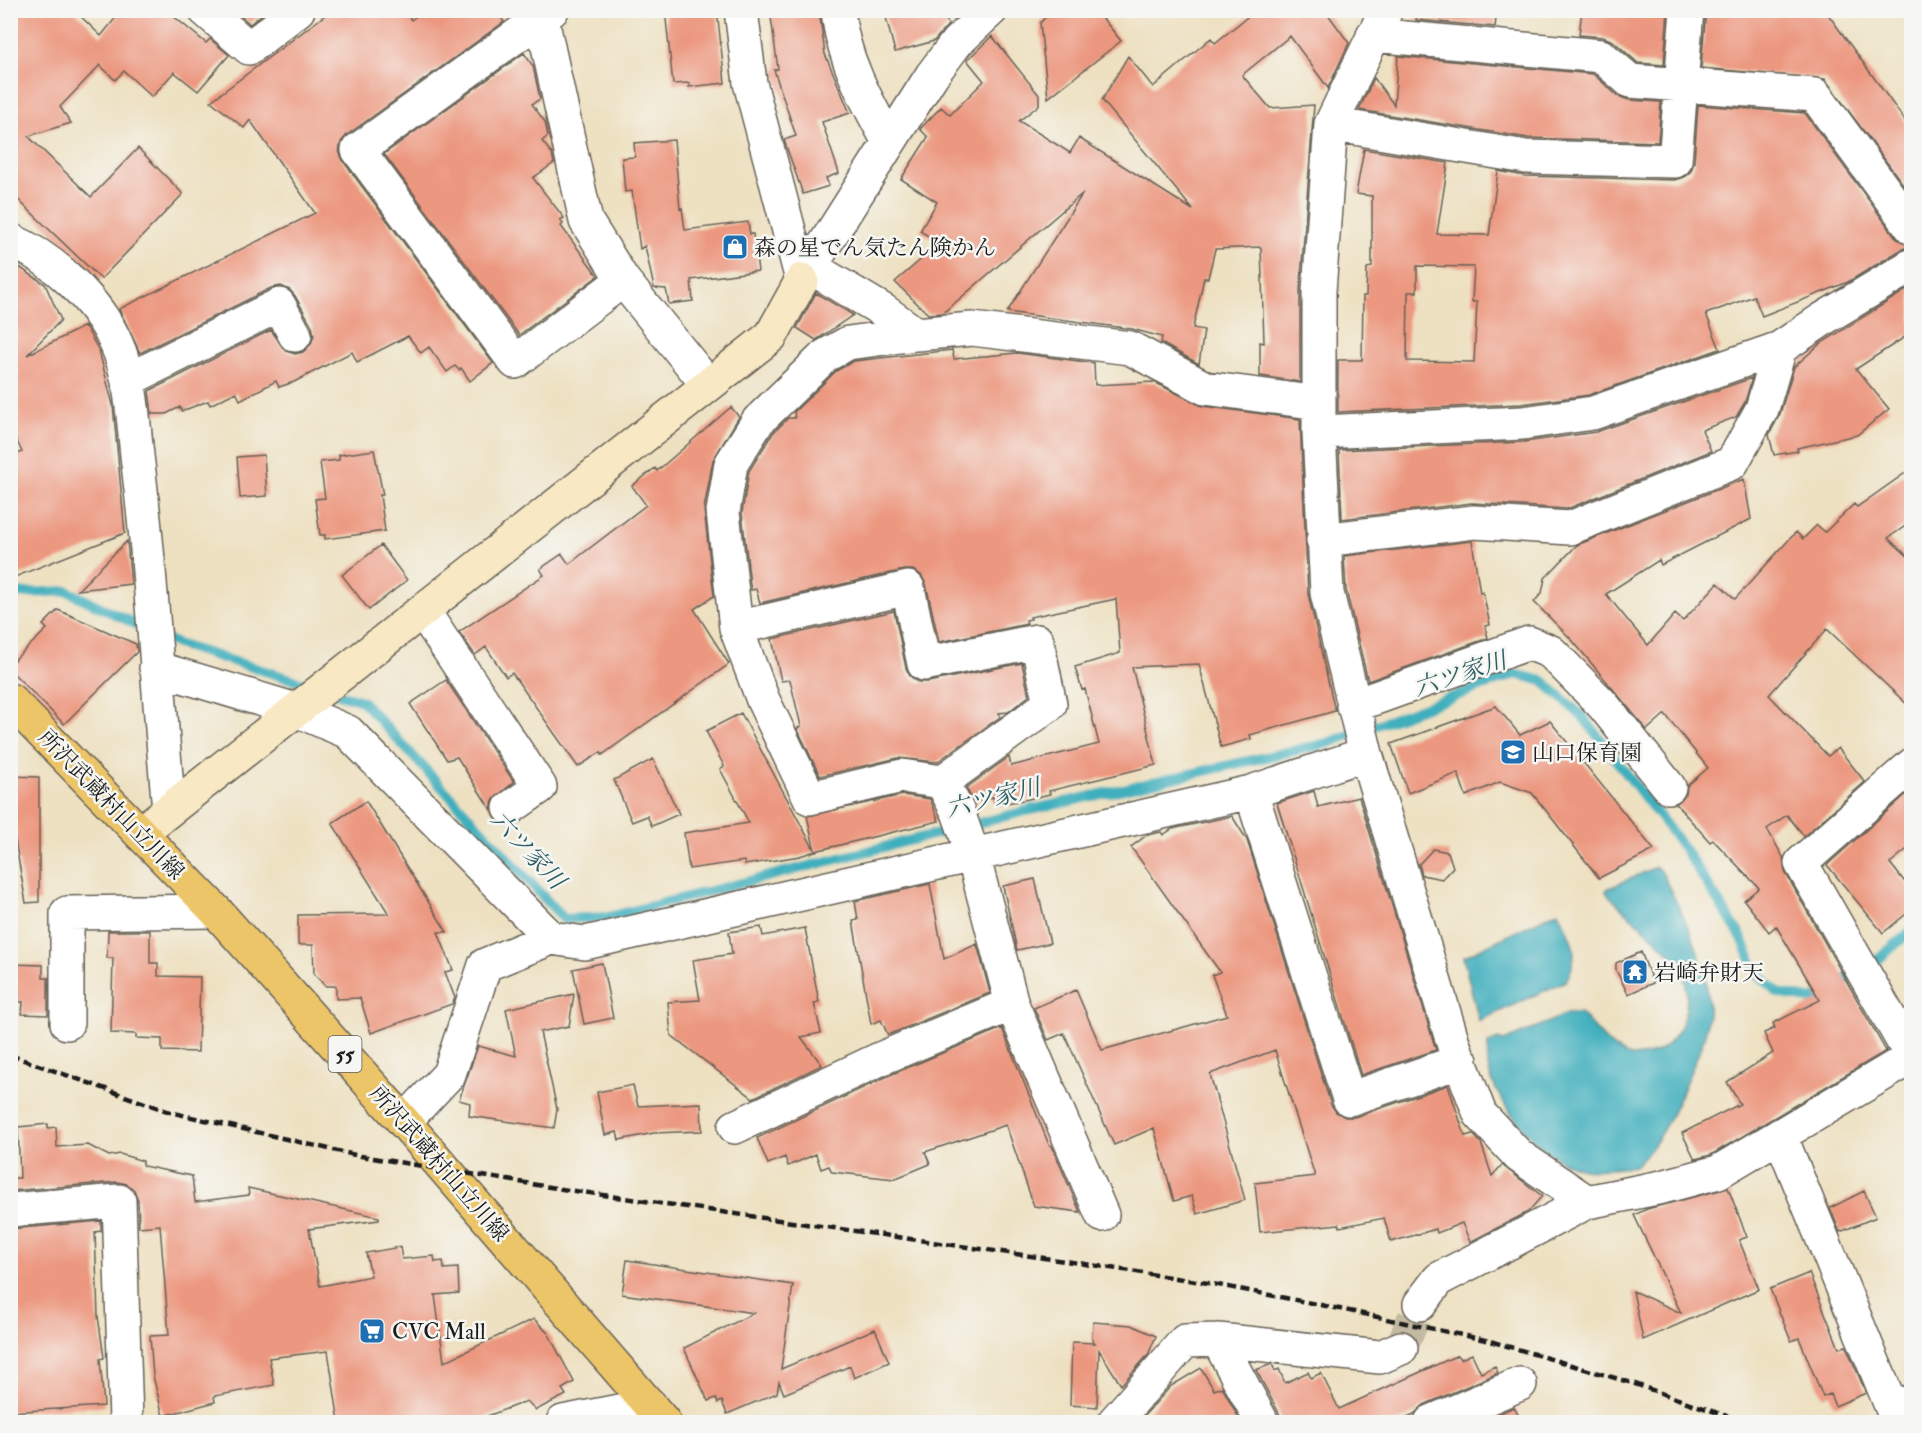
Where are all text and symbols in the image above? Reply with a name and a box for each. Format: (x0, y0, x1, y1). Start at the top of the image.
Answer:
shop icon: 森の星でん気たん険かん (720, 232, 750, 262)
place label: 森の星でん気たん険かん (754, 234, 996, 262)
water label: 六ツ家川 (1410, 644, 1513, 704)
street label: 所沢武蔵村山立川線 (32, 724, 190, 886)
school or university icon: 山口保育園 (1498, 737, 1528, 767)
place label: 山口保育園 (1532, 739, 1642, 767)
water label: 六ツ家川 (943, 771, 1046, 825)
water label: 六ツ家川 (484, 805, 574, 898)
temple icon: 岩崎弁財天 (1620, 957, 1650, 987)
place label: 岩崎弁財天 (1654, 959, 1764, 987)
road number: 55 (328, 1036, 362, 1072)
street label: 所沢武蔵村山立川線 (364, 1080, 515, 1248)
supermarket icon: CVC Mall (357, 1316, 387, 1346)
place label: CVC Mall (392, 1318, 486, 1346)

